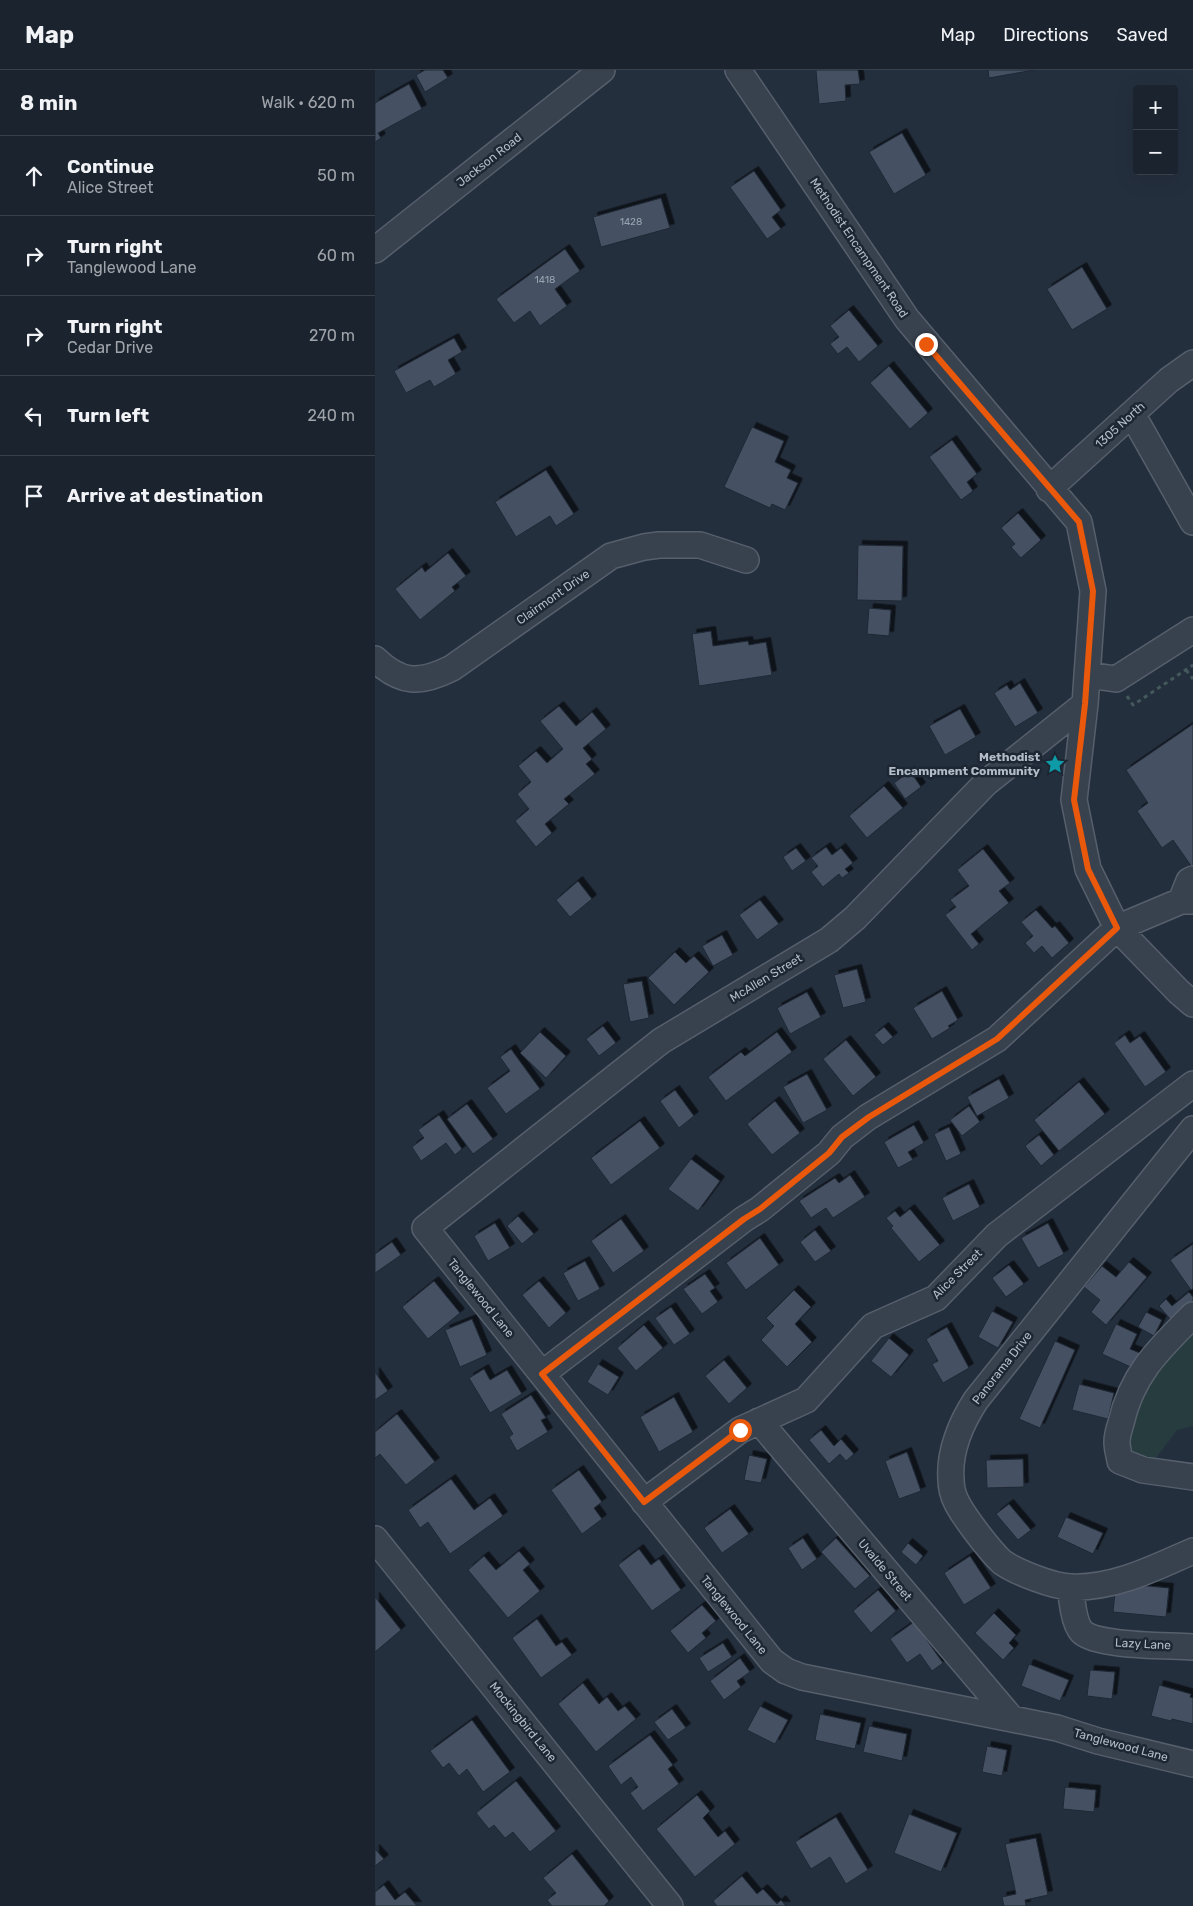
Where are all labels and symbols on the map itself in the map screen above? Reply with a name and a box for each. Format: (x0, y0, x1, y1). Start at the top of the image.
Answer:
street label: Jackson Road (454, 130, 524, 190)
street label: Methodist Encampment Road (807, 176, 911, 320)
house number: 1428 (620, 216, 642, 228)
house number: 1418 (535, 274, 555, 286)
route end (915, 333, 938, 356)
street label: 1305 North (1092, 399, 1148, 451)
street label: Clairmont Drive (514, 566, 593, 627)
place label: Methodist Encampment Community (889, 750, 1040, 778)
place icon: Methodist Encampment Community (1044, 753, 1066, 775)
street label: McAllen Street (727, 951, 805, 1005)
street label: Alice Street (929, 1246, 985, 1302)
street label: Tanglewood Lane (445, 1256, 517, 1340)
street label: Panorama Drive (969, 1329, 1035, 1407)
route start (729, 1419, 752, 1442)
street label: Uvalde Street (855, 1536, 915, 1604)
street label: Tanglewood Lane (698, 1573, 770, 1657)
street label: Lazy Lane (1115, 1636, 1172, 1652)
street label: Mockingbird Lane (487, 1679, 560, 1765)
street label: Tanglewood Lane (1072, 1726, 1170, 1764)

